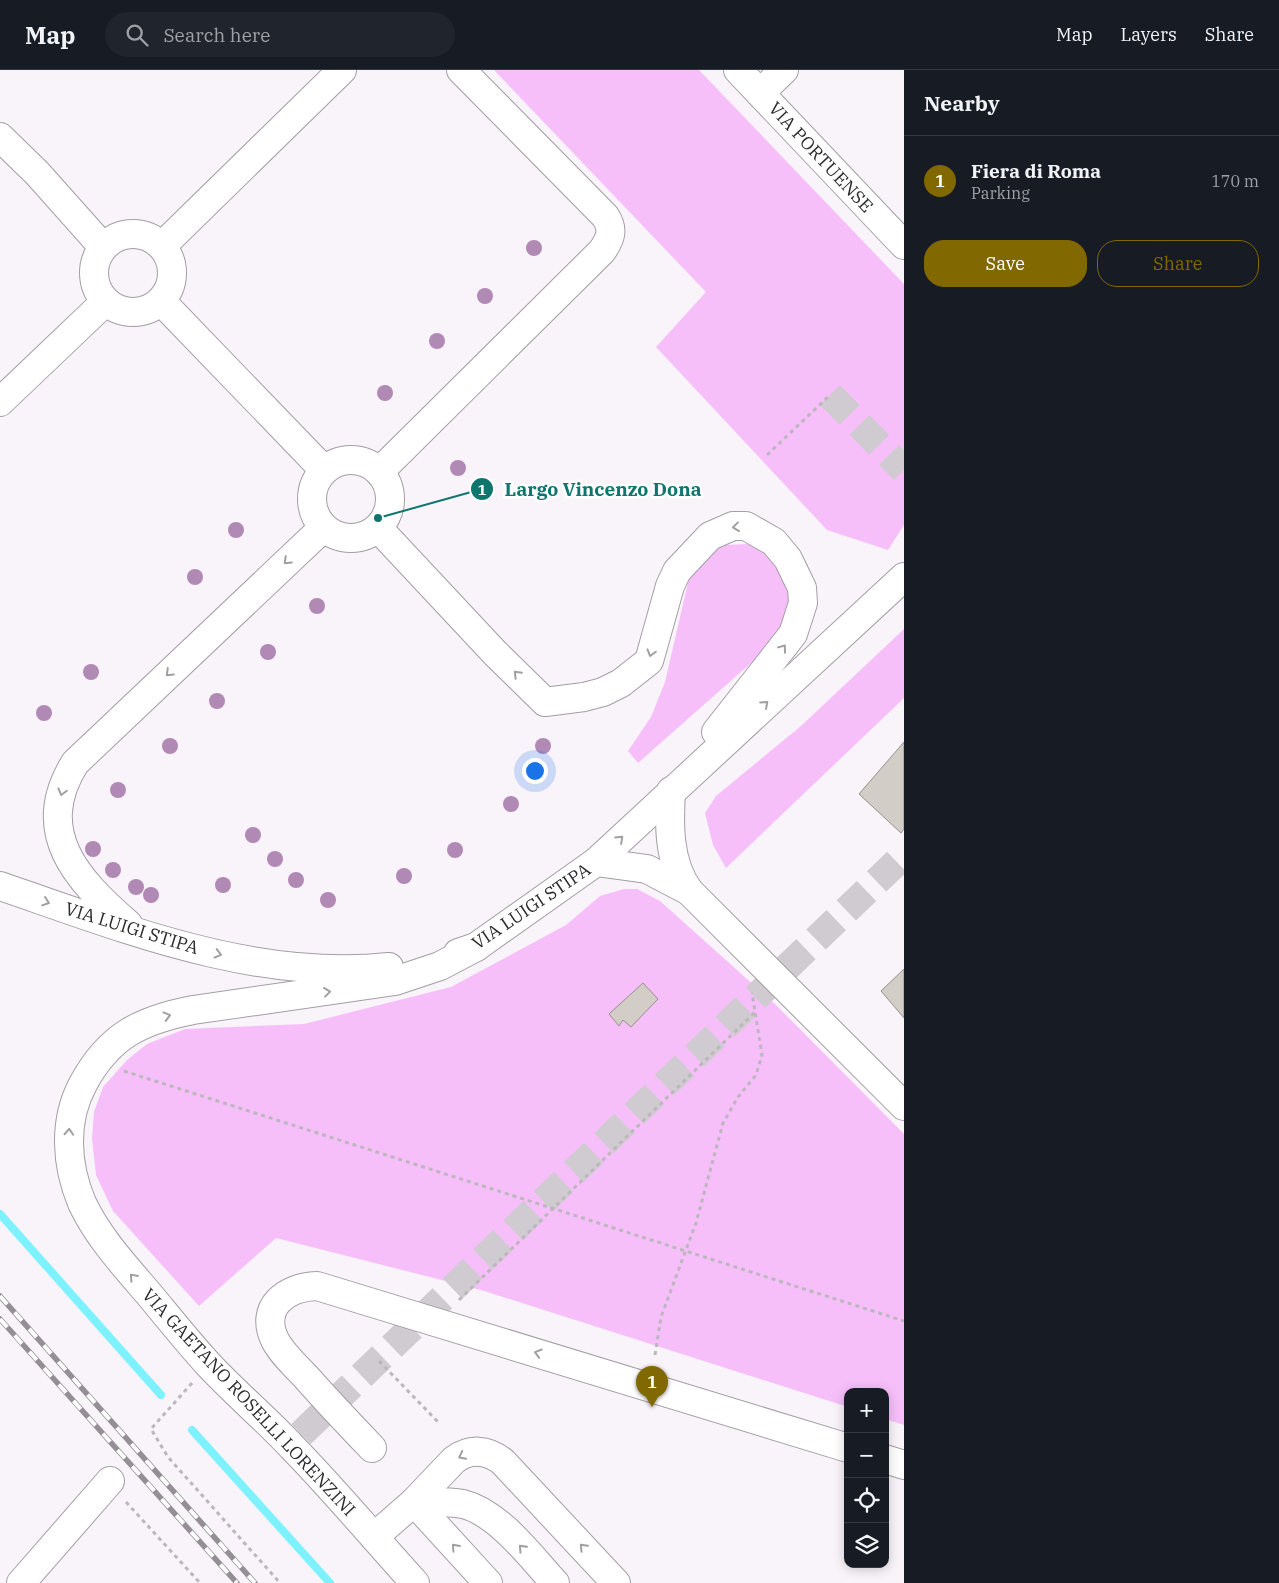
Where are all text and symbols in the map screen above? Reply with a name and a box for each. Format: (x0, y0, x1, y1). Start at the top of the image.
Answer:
search box (105, 12, 455, 57)
text: Map (25, 19, 75, 51)
icon: search (123, 21, 151, 49)
text: Search here (163, 23, 270, 47)
text: Map (1056, 23, 1093, 46)
text: Layers (1121, 23, 1177, 46)
text: Share (1205, 23, 1254, 46)
text: Nearby (924, 89, 1000, 117)
street label: VIA PORTUENSE (764, 97, 878, 217)
text: Fiera di Roma (971, 159, 1101, 183)
text: 1 (935, 171, 945, 191)
text: 170 m (1211, 171, 1259, 191)
text: Parking (971, 183, 1030, 203)
button: Save (924, 240, 1087, 287)
button: Share (1097, 240, 1259, 287)
callout: Largo Vincenzo Dona (470, 472, 712, 506)
text: Largo Vincenzo Dona (504, 477, 702, 501)
text: 1 (477, 480, 487, 499)
one-way arrow (731, 521, 739, 532)
one-way arrow (284, 555, 293, 564)
one-way arrow (777, 644, 786, 654)
one-way arrow (646, 649, 657, 658)
one-way arrow (166, 667, 175, 676)
one-way arrow (514, 671, 523, 680)
one-way arrow (759, 701, 768, 710)
your location (522, 758, 548, 784)
one-way arrow (57, 787, 67, 796)
one-way arrow (614, 836, 623, 845)
street label: VIA LUIGI STIPA (467, 857, 595, 954)
one-way arrow (41, 896, 50, 906)
street label: VIA LUIGI STIPA (62, 897, 202, 959)
one-way arrow (214, 949, 222, 959)
one-way arrow (324, 987, 332, 998)
one-way arrow (162, 1011, 171, 1022)
one-way arrow (64, 1128, 74, 1136)
one-way arrow (130, 1273, 139, 1282)
street label: VIA GAETANO ROSELLI LORENZINI (137, 1283, 361, 1521)
one-way arrow (534, 1349, 542, 1359)
pin: 1 (636, 1366, 668, 1407)
map controls (844, 1388, 889, 1568)
button: + (844, 1388, 889, 1433)
button: − (844, 1433, 889, 1478)
one-way arrow (458, 1450, 467, 1460)
button: locate (844, 1478, 889, 1523)
button: layers (844, 1523, 889, 1568)
one-way arrow (452, 1544, 461, 1553)
one-way arrow (519, 1544, 528, 1553)
one-way arrow (580, 1544, 589, 1553)

